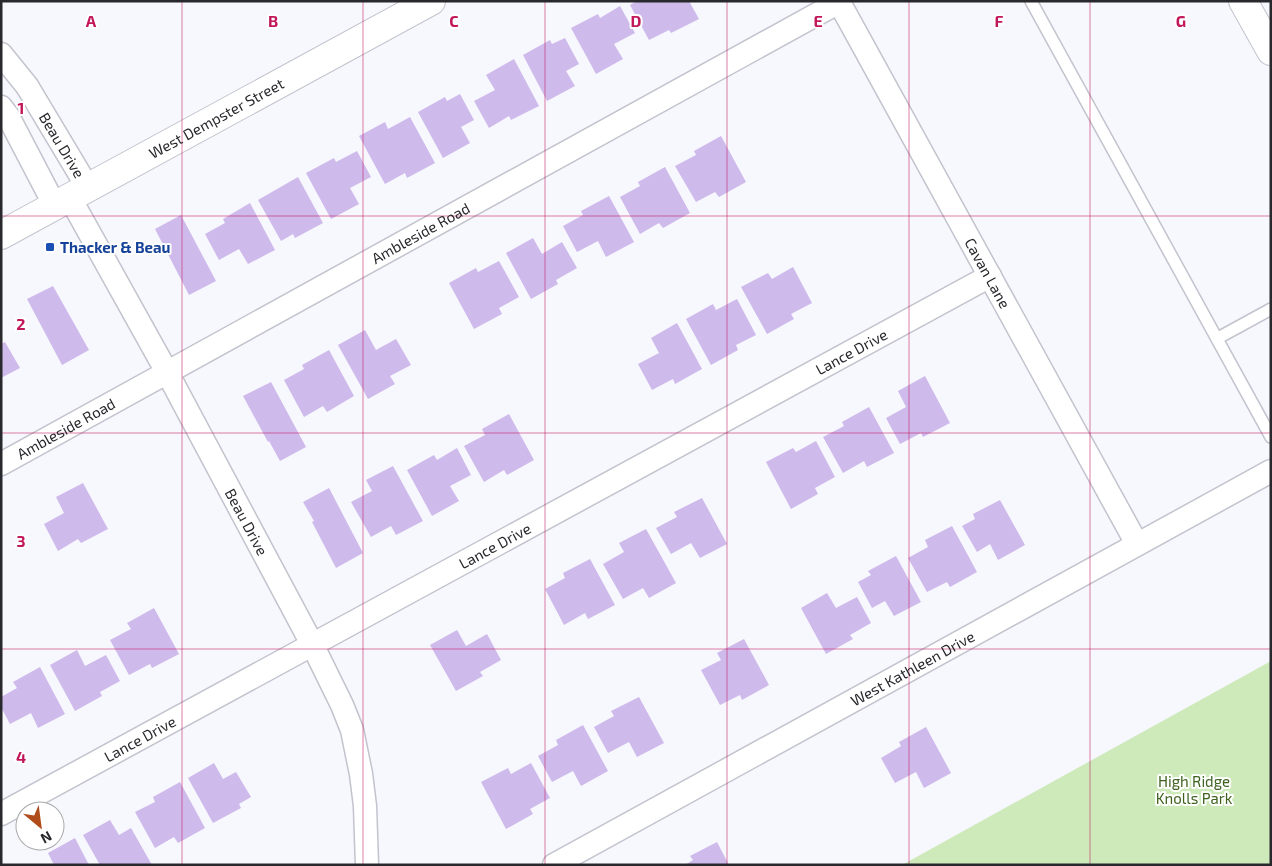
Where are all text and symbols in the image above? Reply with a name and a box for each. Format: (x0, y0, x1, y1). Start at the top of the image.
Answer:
text: A (86, 11, 97, 30)
text: B (268, 11, 278, 30)
text: C (449, 11, 459, 30)
text: D (631, 11, 642, 30)
text: E (813, 11, 823, 30)
text: F (995, 11, 1004, 30)
text: G (1176, 11, 1186, 30)
street label: West Dempster Street (146, 74, 287, 162)
text: 1 (18, 98, 24, 117)
street label: Beau Drive (36, 109, 89, 181)
street label: Ambleside Road (368, 198, 473, 267)
street label: Cavan Lane (961, 234, 1015, 311)
place label: Thacker & Beau (60, 238, 170, 256)
marker: Thacker & Beau (44, 241, 56, 253)
text: 2 (16, 314, 26, 333)
street label: Lance Drive (812, 325, 890, 378)
street label: Ambleside Road (13, 394, 118, 463)
street label: Beau Drive (222, 485, 272, 558)
street label: Lance Drive (456, 519, 534, 572)
text: 3 (16, 531, 26, 550)
street label: West Kathleen Drive (847, 627, 978, 709)
street label: Lance Drive (101, 712, 179, 765)
text: 4 (16, 747, 26, 766)
park label: High Ridge Knolls Park (1156, 772, 1233, 807)
north arrow (15, 801, 65, 851)
text: N (38, 828, 55, 848)

